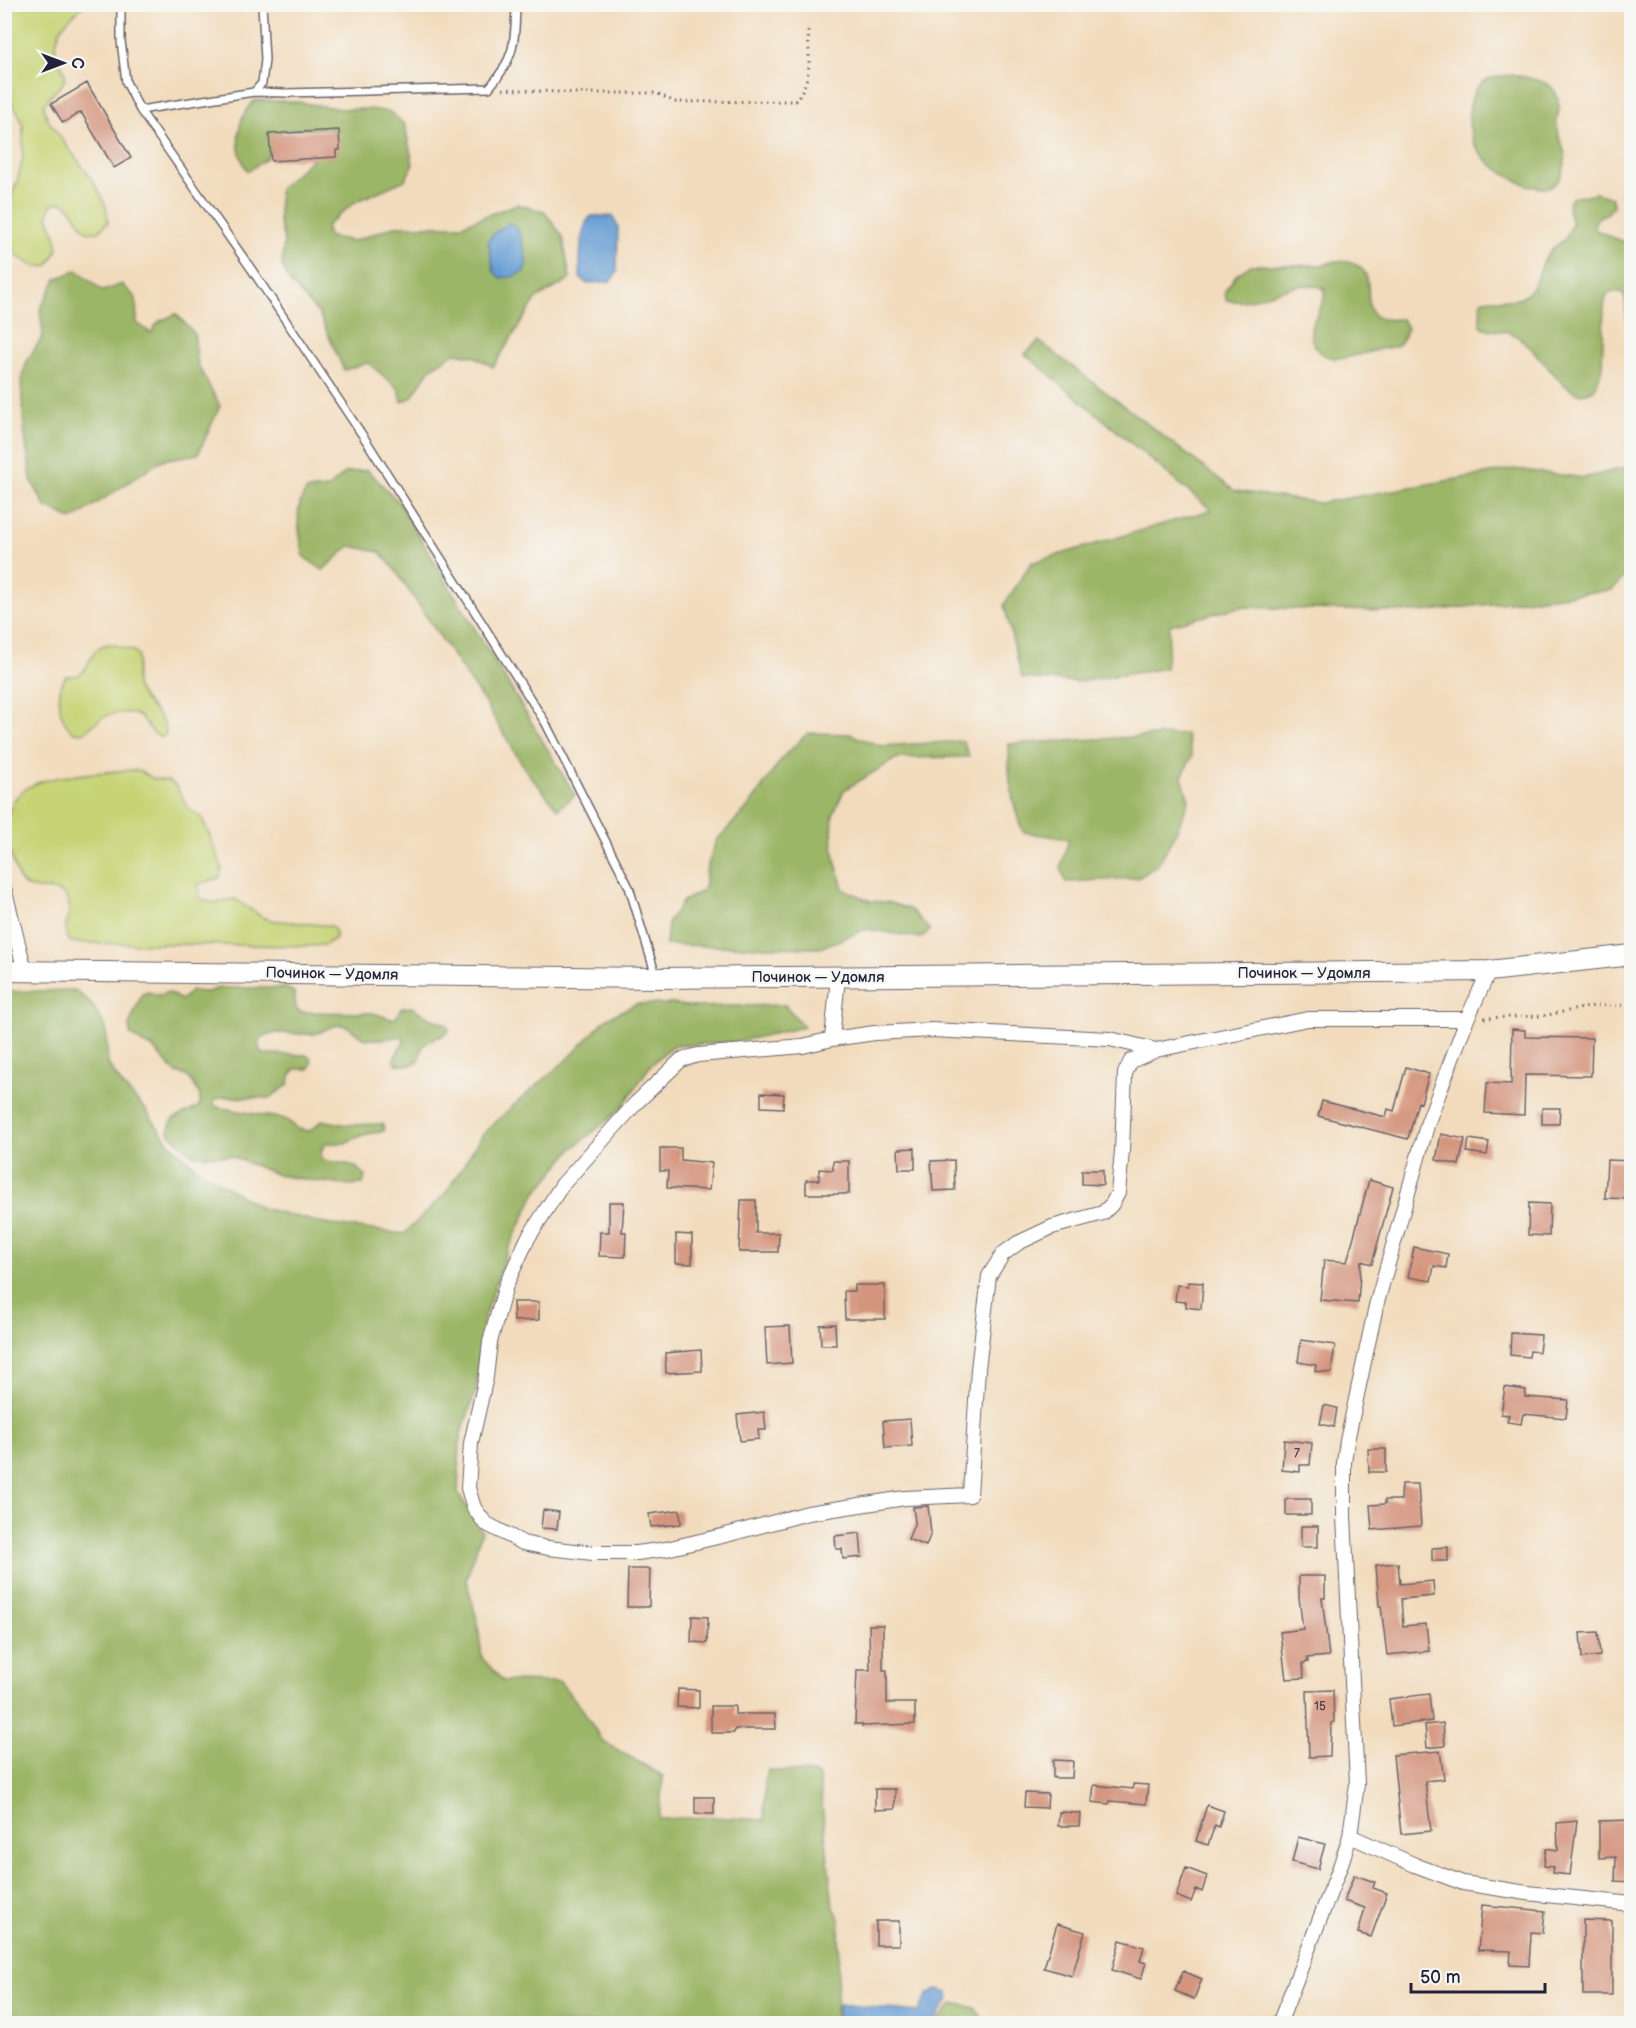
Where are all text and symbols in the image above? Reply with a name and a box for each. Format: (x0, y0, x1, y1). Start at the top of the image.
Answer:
north arrow (33, 33, 93, 93)
text: С (67, 57, 86, 69)
street label: Починок — Удомля (265, 963, 399, 985)
street label: Починок — Удомля (1238, 964, 1370, 983)
street label: Починок — Удомля (752, 968, 884, 987)
house number: 7 (1294, 1446, 1300, 1461)
house number: 15 (1314, 1699, 1326, 1714)
scale bar (1411, 1956, 1544, 1994)
text: 50 m (1420, 1967, 1461, 1988)

